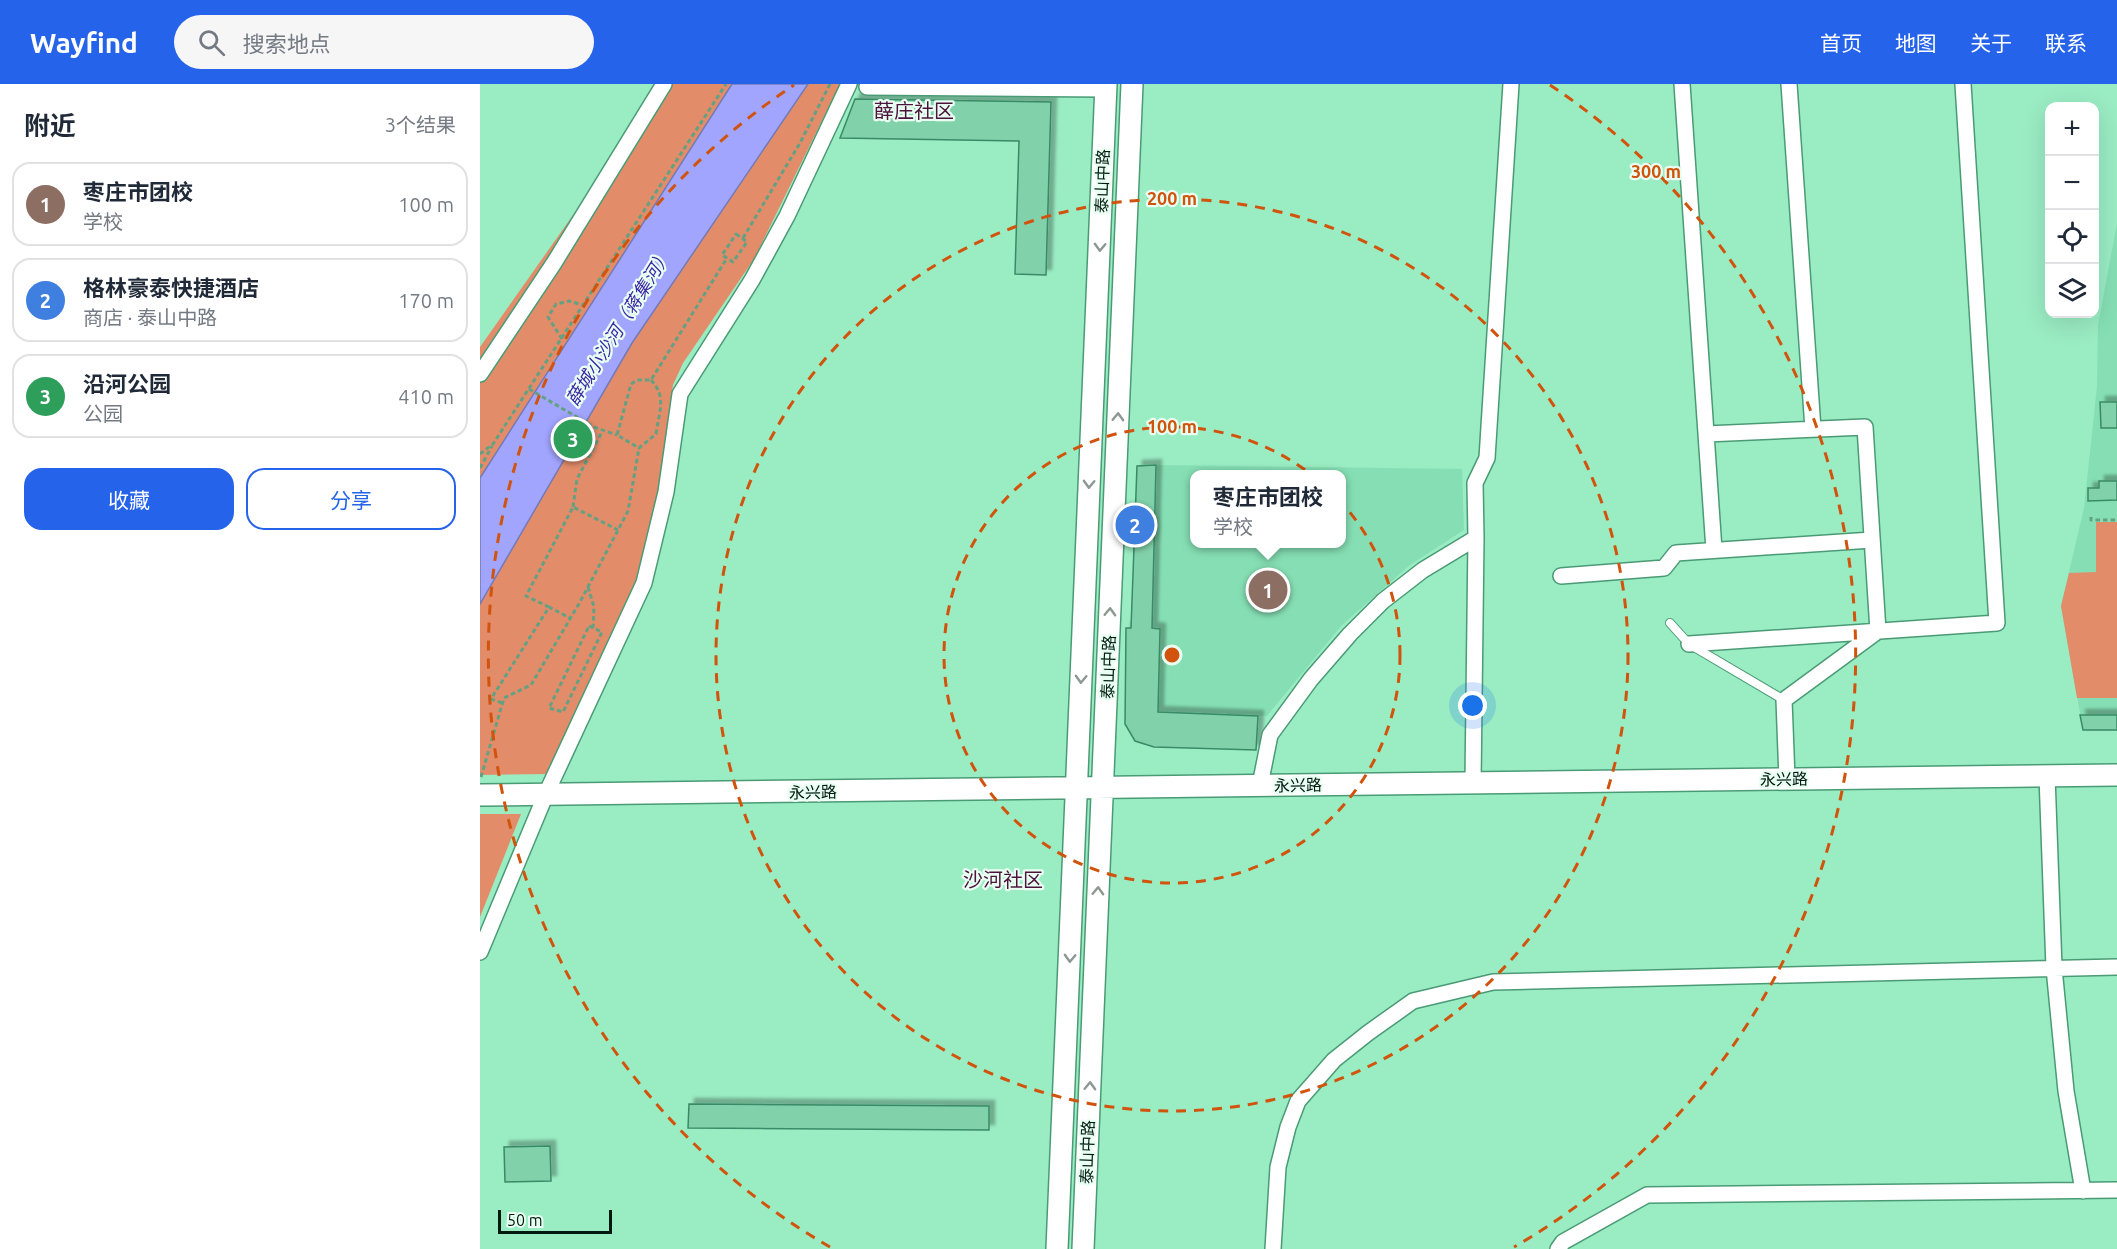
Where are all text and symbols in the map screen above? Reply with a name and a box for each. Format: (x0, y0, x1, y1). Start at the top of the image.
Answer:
search box (174, 15, 594, 69)
icon: search (195, 26, 228, 59)
text: Wayfind (30, 27, 138, 58)
text: 搜索地点 (243, 31, 331, 56)
text: 首页 (1820, 31, 1862, 55)
text: 地图 (1895, 31, 1937, 55)
text: 关于 (1970, 31, 2012, 55)
text: 联系 (2045, 31, 2087, 55)
district label: 薛庄社区 (874, 99, 954, 122)
map controls (2045, 102, 2099, 318)
button: + (2045, 102, 2099, 156)
text: 附近 (24, 111, 76, 140)
text: 3个结果 (385, 113, 456, 136)
street label: 泰山中路 (1092, 149, 1112, 213)
button: − (2045, 156, 2099, 210)
text: 300 m (1631, 161, 1681, 181)
text: 枣庄市团校 (83, 179, 193, 204)
text: 200 m (1147, 188, 1197, 208)
text: 1 (40, 193, 51, 216)
text: 100 m (398, 193, 454, 216)
text: 学校 (83, 210, 123, 233)
button: locate (2045, 210, 2099, 264)
one-way arrow (1093, 243, 1106, 252)
water label: 薛城小沙河（蒋集河） (562, 245, 674, 409)
button: layers (2045, 264, 2099, 318)
text: 格林豪泰快捷酒店 (83, 275, 259, 300)
text: 2 (40, 289, 51, 312)
text: 170 m (398, 289, 454, 312)
text: 商店 · 泰山中路 (83, 306, 217, 329)
text: 沿河公园 (83, 371, 171, 396)
text: 3 (40, 385, 51, 408)
text: 410 m (398, 385, 454, 408)
text: 公园 (83, 402, 123, 425)
one-way arrow (1112, 413, 1125, 422)
pin: 3 (554, 416, 592, 462)
text: 100 m (1147, 416, 1197, 436)
button: 收藏 (24, 468, 234, 530)
button: 分享 (246, 468, 456, 530)
popup (1190, 470, 1346, 548)
one-way arrow (1083, 480, 1096, 489)
text: 枣庄市团校 (1213, 484, 1323, 509)
pin: 2 (1116, 502, 1154, 548)
text: 学校 (1213, 515, 1253, 538)
pin: 1 (1248, 568, 1288, 612)
one-way arrow (1103, 608, 1116, 617)
street label: 泰山中路 (1098, 635, 1118, 699)
centre of rings (1162, 645, 1182, 665)
one-way arrow (1075, 674, 1088, 683)
your location (1458, 691, 1487, 720)
street label: 永兴路 (1760, 770, 1808, 788)
street label: 永兴路 (1274, 776, 1322, 794)
street label: 永兴路 (789, 783, 837, 801)
district label: 沙河社区 (963, 868, 1043, 891)
one-way arrow (1092, 886, 1105, 895)
one-way arrow (1063, 953, 1076, 962)
one-way arrow (1083, 1081, 1096, 1090)
street label: 泰山中路 (1077, 1120, 1097, 1184)
scale bar (498, 1207, 612, 1234)
text: 50 m (507, 1211, 543, 1229)

